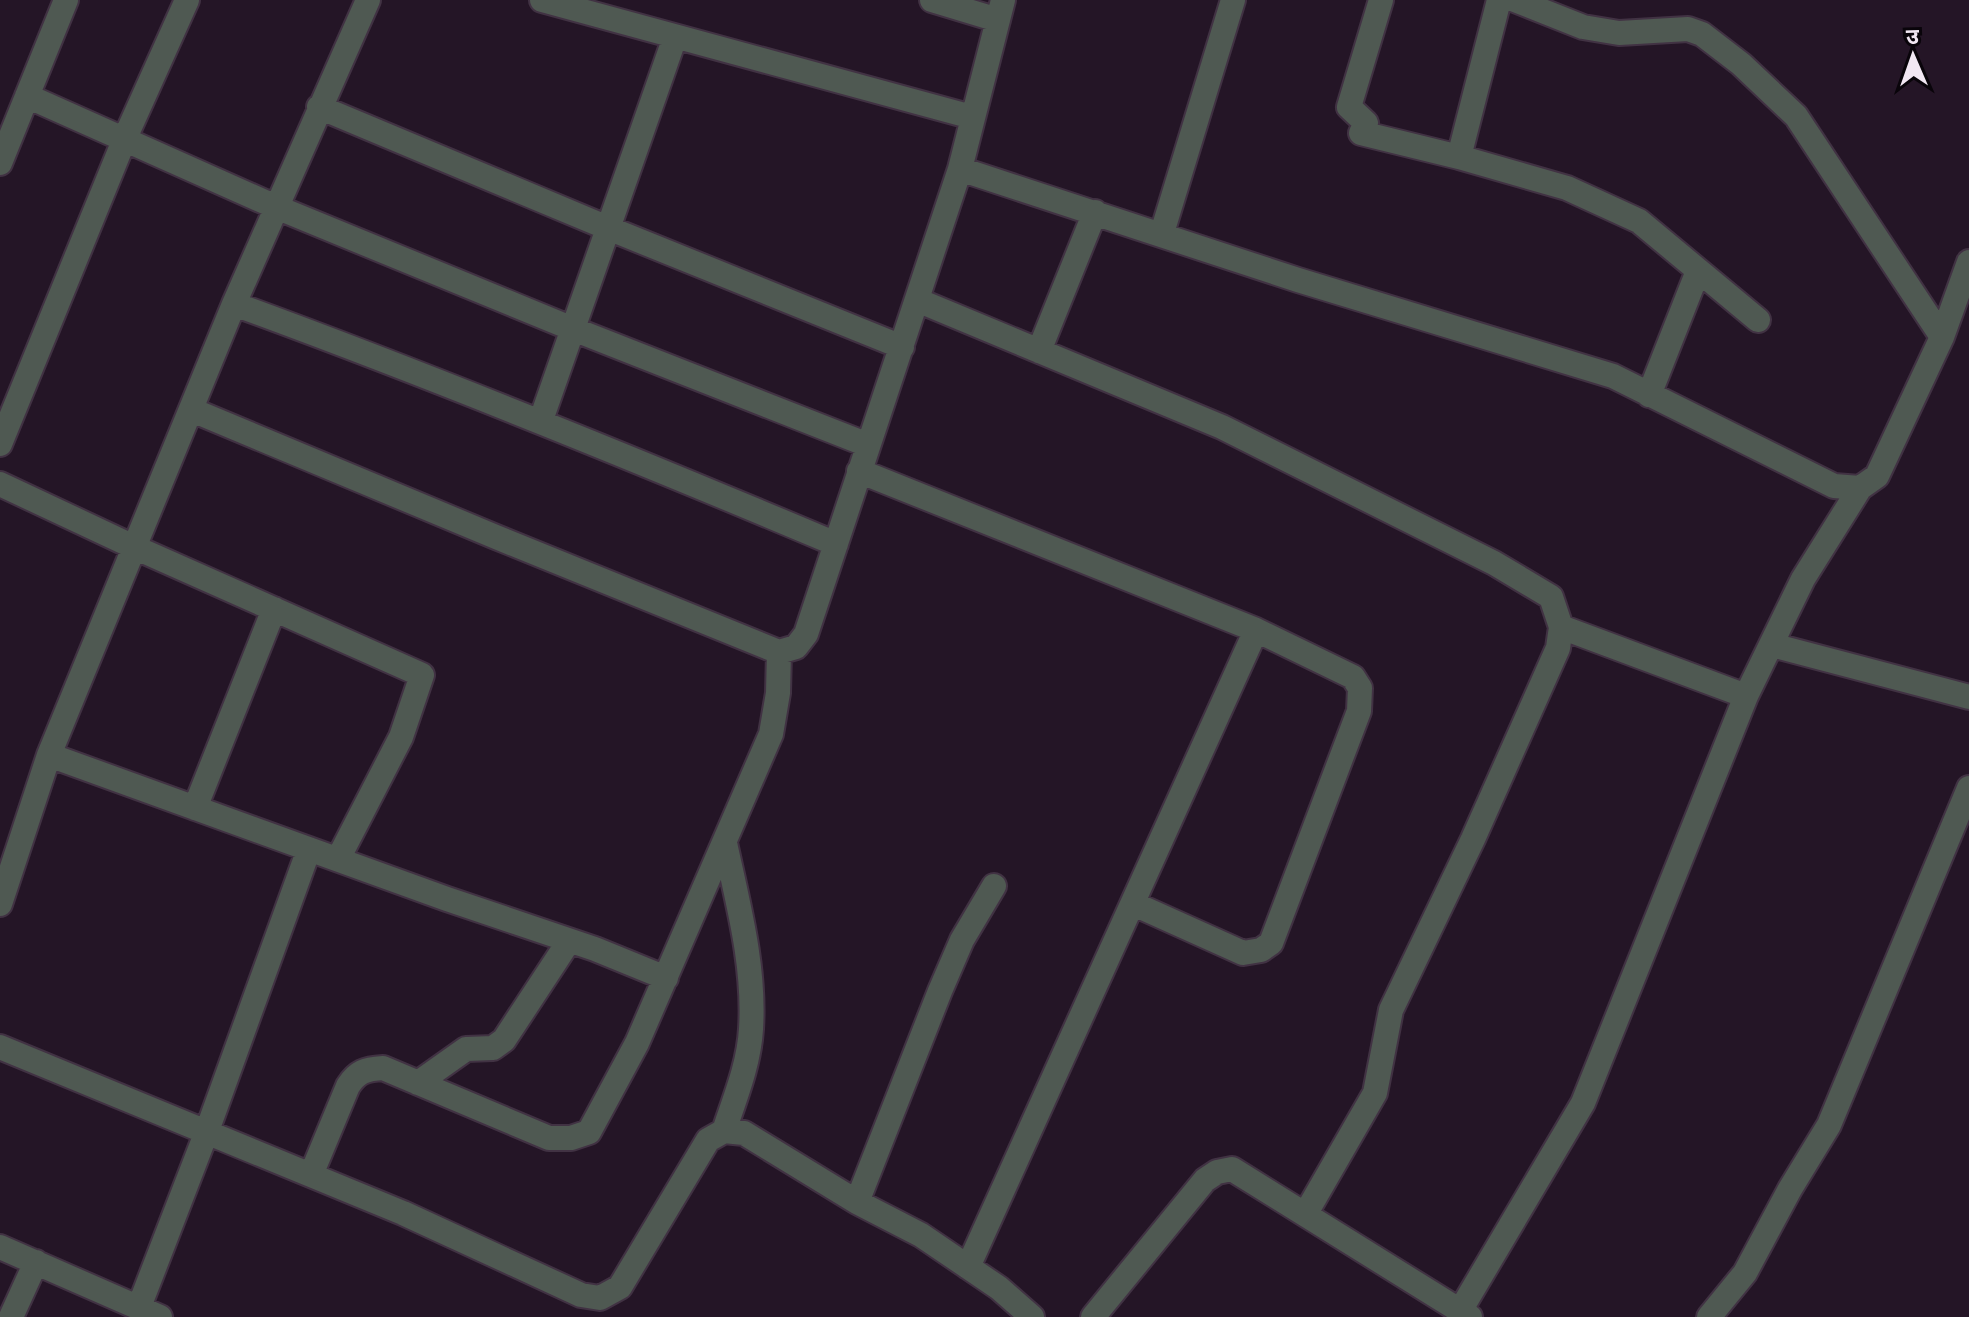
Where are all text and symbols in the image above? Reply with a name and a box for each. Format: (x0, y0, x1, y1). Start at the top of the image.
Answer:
north arrow (1873, 16, 1953, 96)
text: उ (1905, 22, 1920, 49)

